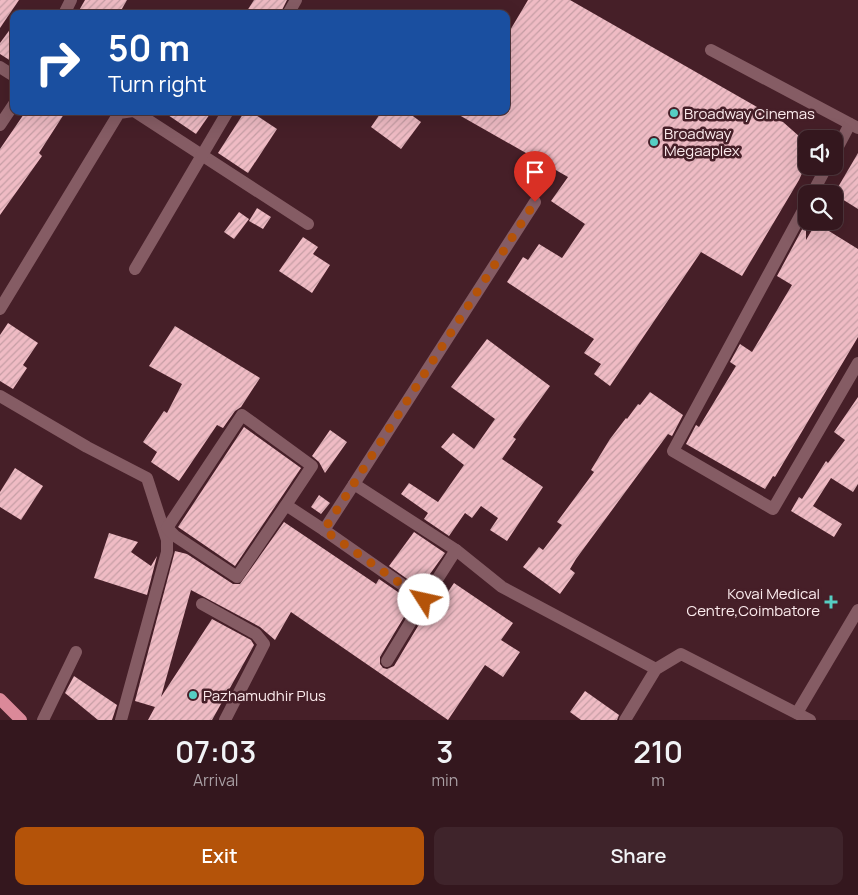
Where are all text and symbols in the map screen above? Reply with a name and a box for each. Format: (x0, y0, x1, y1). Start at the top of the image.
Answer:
text: 50 m (108, 24, 190, 72)
icon: right (25, 30, 90, 95)
text: Turn right (108, 69, 206, 99)
place label: Broadway Cinemas (684, 103, 815, 124)
marker: Broadway Cinemas (668, 107, 680, 119)
place label: Broadway Megaaplex (664, 123, 740, 161)
map controls (798, 130, 843, 230)
button: sound (798, 130, 843, 175)
marker: Broadway Megaaplex (648, 136, 660, 148)
pin (514, 151, 556, 202)
icon: arrive (521, 158, 549, 186)
button: search (798, 185, 843, 230)
position arrow (397, 573, 449, 625)
place label: Kovai Medical Centre,Coimbatore (686, 583, 820, 621)
marker: Kovai Medical Centre,Coimbatore (824, 595, 838, 609)
place label: Pazhamudhir Plus (203, 685, 326, 706)
marker: Pazhamudhir Plus (187, 689, 199, 701)
text: 07:03 (175, 731, 256, 772)
text: 3 (436, 731, 453, 772)
text: 210 (633, 731, 683, 772)
text: Arrival (193, 769, 239, 791)
text: min (431, 769, 458, 791)
text: m (651, 769, 665, 791)
button: Exit (15, 827, 424, 885)
button: Share (434, 827, 843, 885)

